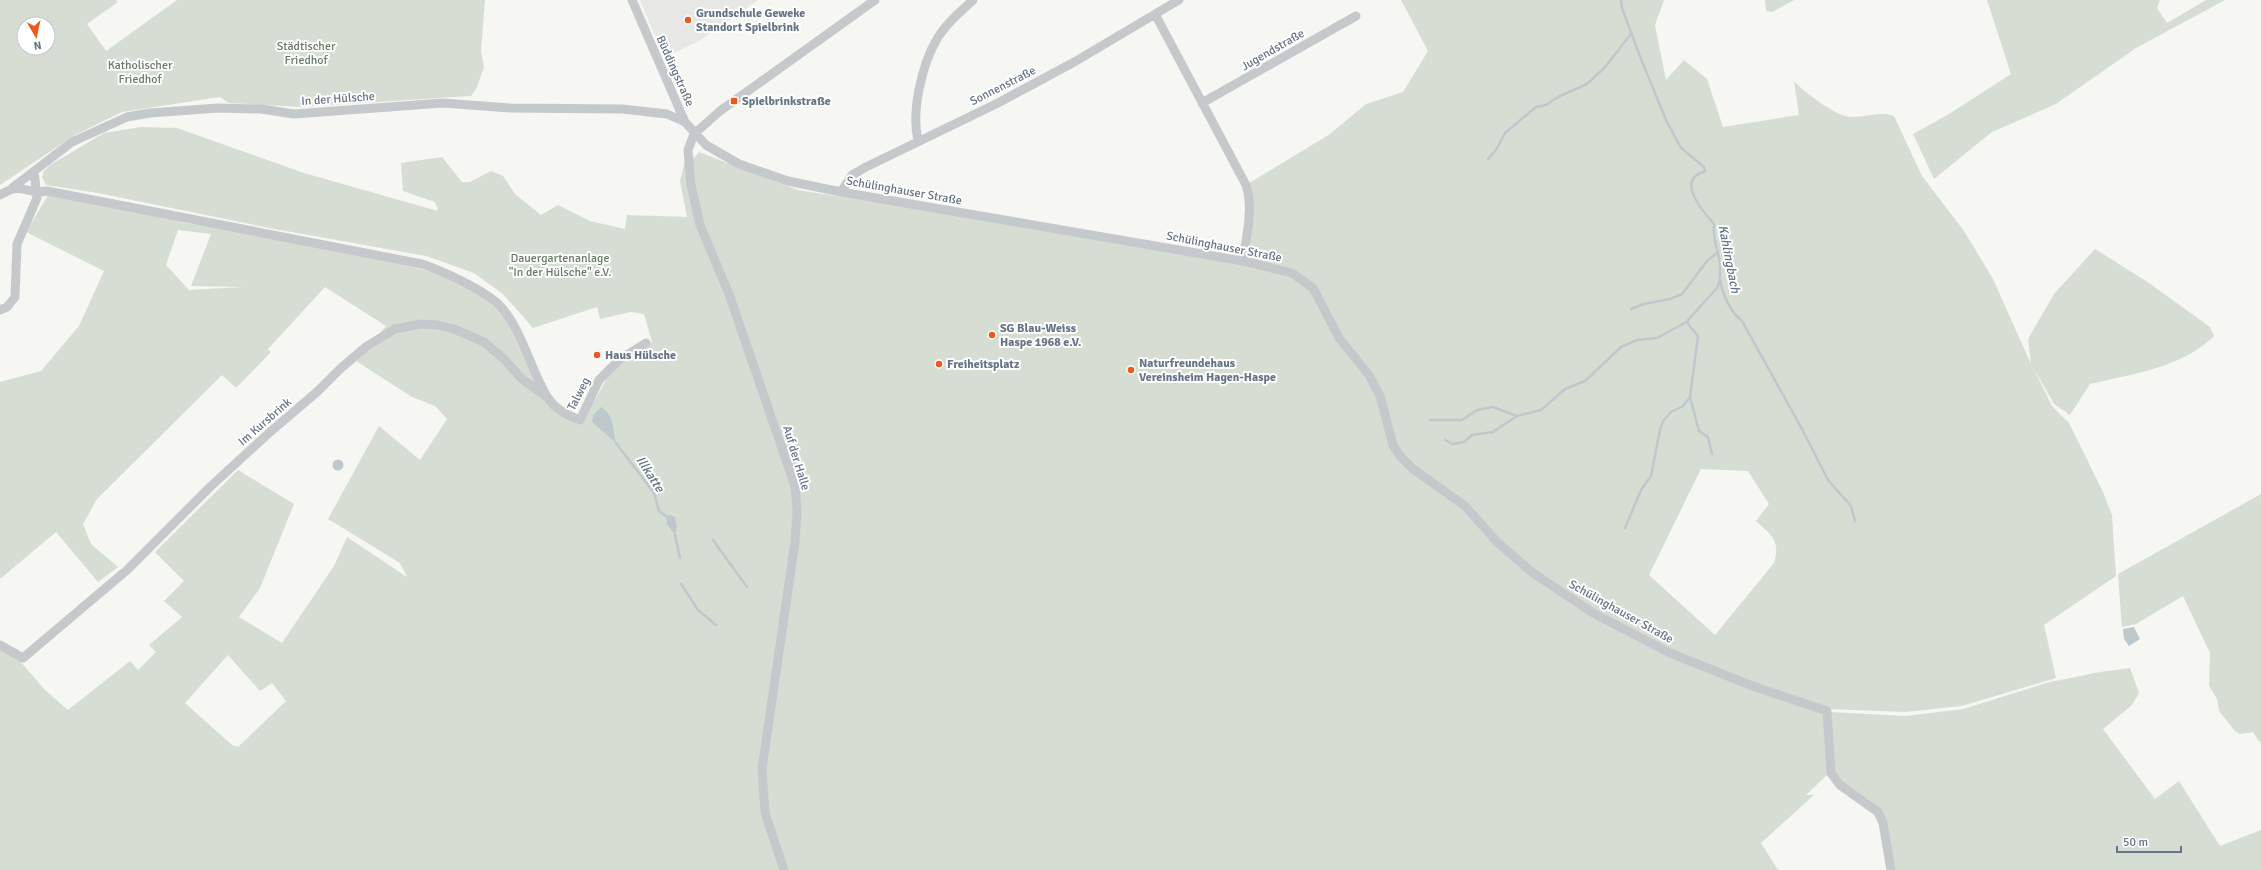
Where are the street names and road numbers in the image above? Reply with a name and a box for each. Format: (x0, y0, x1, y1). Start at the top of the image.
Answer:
street label: Jugendstraße (1239, 26, 1307, 74)
street label: Büddingstraße (653, 33, 697, 109)
street label: Sonnenstraße (968, 63, 1038, 109)
street label: In der Hülsche (301, 89, 375, 109)
street label: Schülinghauser Straße (845, 173, 963, 209)
street label: Schülinghauser Straße (1165, 228, 1283, 266)
street label: Talweg (564, 375, 594, 413)
street label: Im Kursbrink (235, 395, 295, 449)
street label: Auf der Halle (779, 424, 813, 492)
street label: Schülinghauser Straße (1566, 577, 1676, 647)

